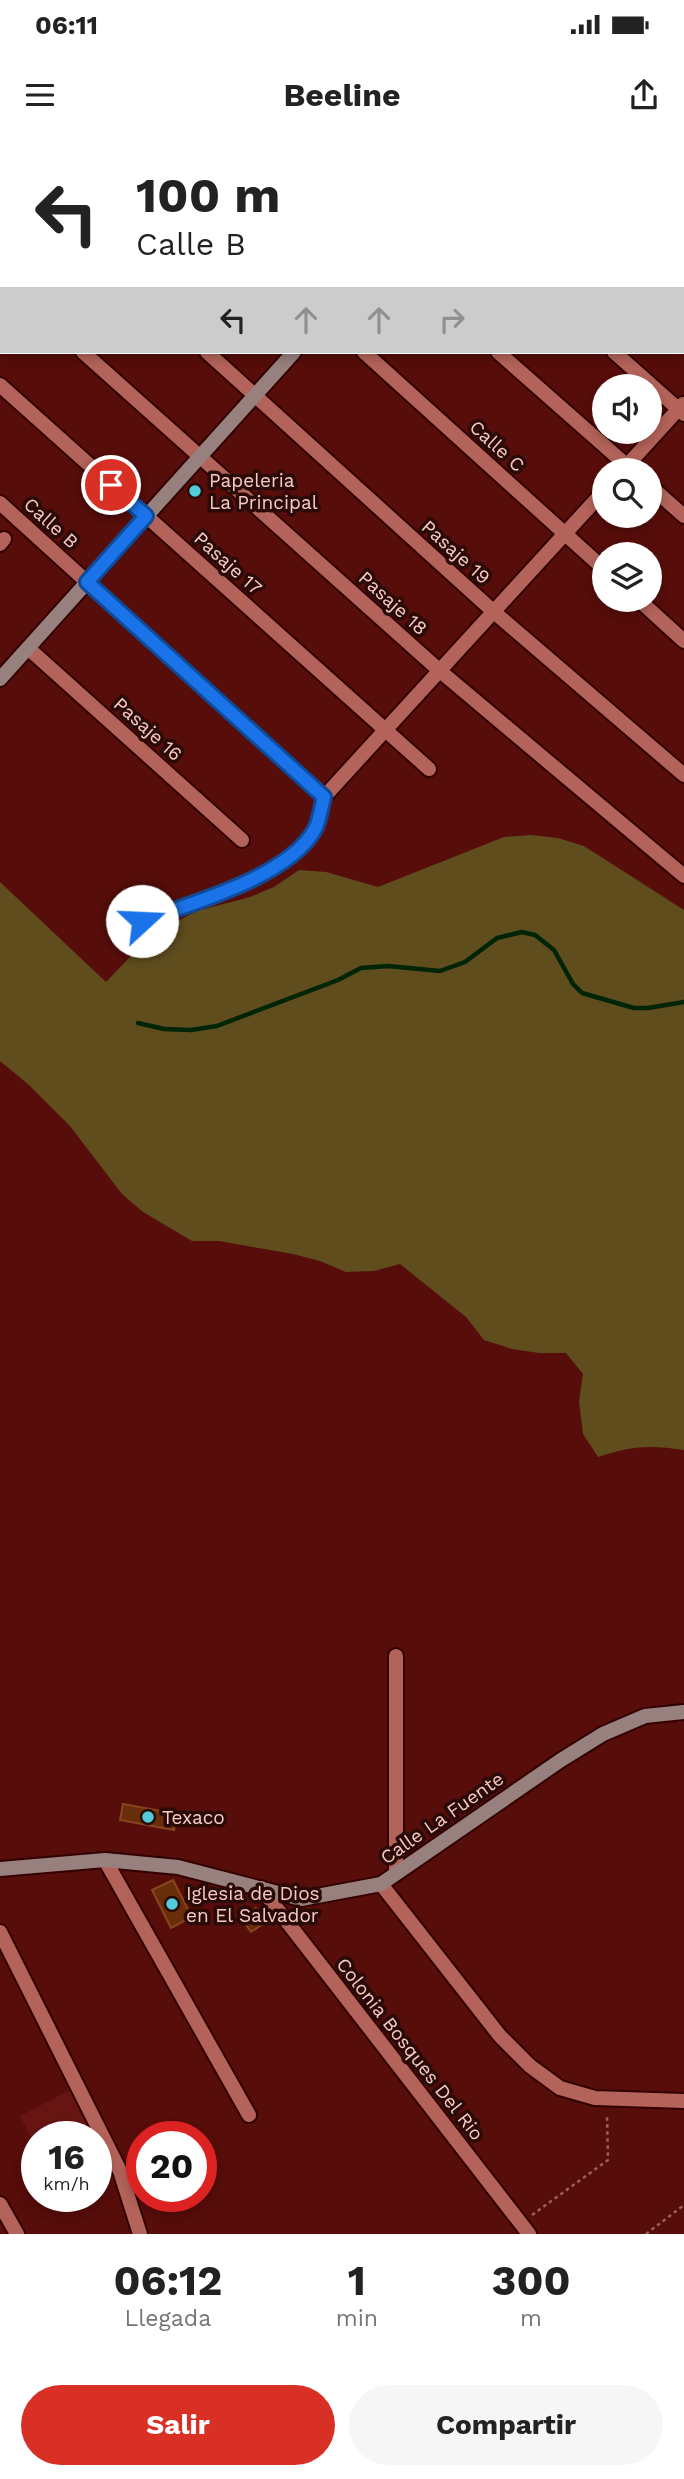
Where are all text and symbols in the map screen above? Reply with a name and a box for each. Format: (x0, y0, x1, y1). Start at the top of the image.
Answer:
text: 06:11 (35, 10, 98, 40)
icon: menu (21, 76, 59, 114)
text: Beeline (283, 76, 401, 114)
icon: share (625, 76, 663, 114)
text: 100 m (136, 166, 280, 224)
icon: left (21, 168, 112, 259)
text: Calle B (136, 225, 246, 263)
icon: left (214, 301, 252, 339)
icon: ahead (287, 301, 325, 339)
icon: ahead (360, 301, 398, 339)
icon: right (433, 301, 471, 339)
map controls (592, 374, 662, 612)
button: sound (592, 374, 662, 444)
street label: Calle C (465, 415, 529, 477)
pin (81, 455, 141, 515)
button: search (592, 458, 662, 528)
icon: arrive (92, 466, 130, 504)
place label: Papeleria La Principal (209, 469, 318, 514)
marker: Papeleria La Principal (187, 483, 203, 499)
street label: Calle B (19, 493, 83, 553)
street label: Pasaje 19 (417, 515, 495, 589)
street label: Pasaje 17 (189, 527, 267, 599)
button: layers (592, 542, 662, 612)
street label: Pasaje 18 (354, 566, 432, 640)
street label: Pasaje 16 (109, 692, 187, 766)
position arrow (105, 884, 179, 958)
street label: Calle La Fuente (376, 1767, 508, 1869)
place label: Texaco (162, 1806, 225, 1829)
marker: Texaco (140, 1809, 156, 1825)
place label: Iglesia de Dios en El Salvador (186, 1882, 320, 1927)
marker: Iglesia de Dios en El Salvador (164, 1896, 180, 1912)
street label: Colonia Bosques Del Rio (332, 1953, 488, 2145)
speed limit sign: 20 (126, 2121, 217, 2212)
text: 16 (48, 2136, 85, 2178)
text: km/h (43, 2173, 90, 2194)
text: 06:12 (113, 2256, 222, 2305)
text: 1 (348, 2256, 366, 2305)
text: 300 (491, 2256, 571, 2305)
text: Llegada (124, 2305, 211, 2332)
text: min (336, 2305, 378, 2332)
text: m (520, 2305, 542, 2332)
button: Salir (21, 2385, 335, 2465)
button: Compartir (349, 2385, 663, 2465)

